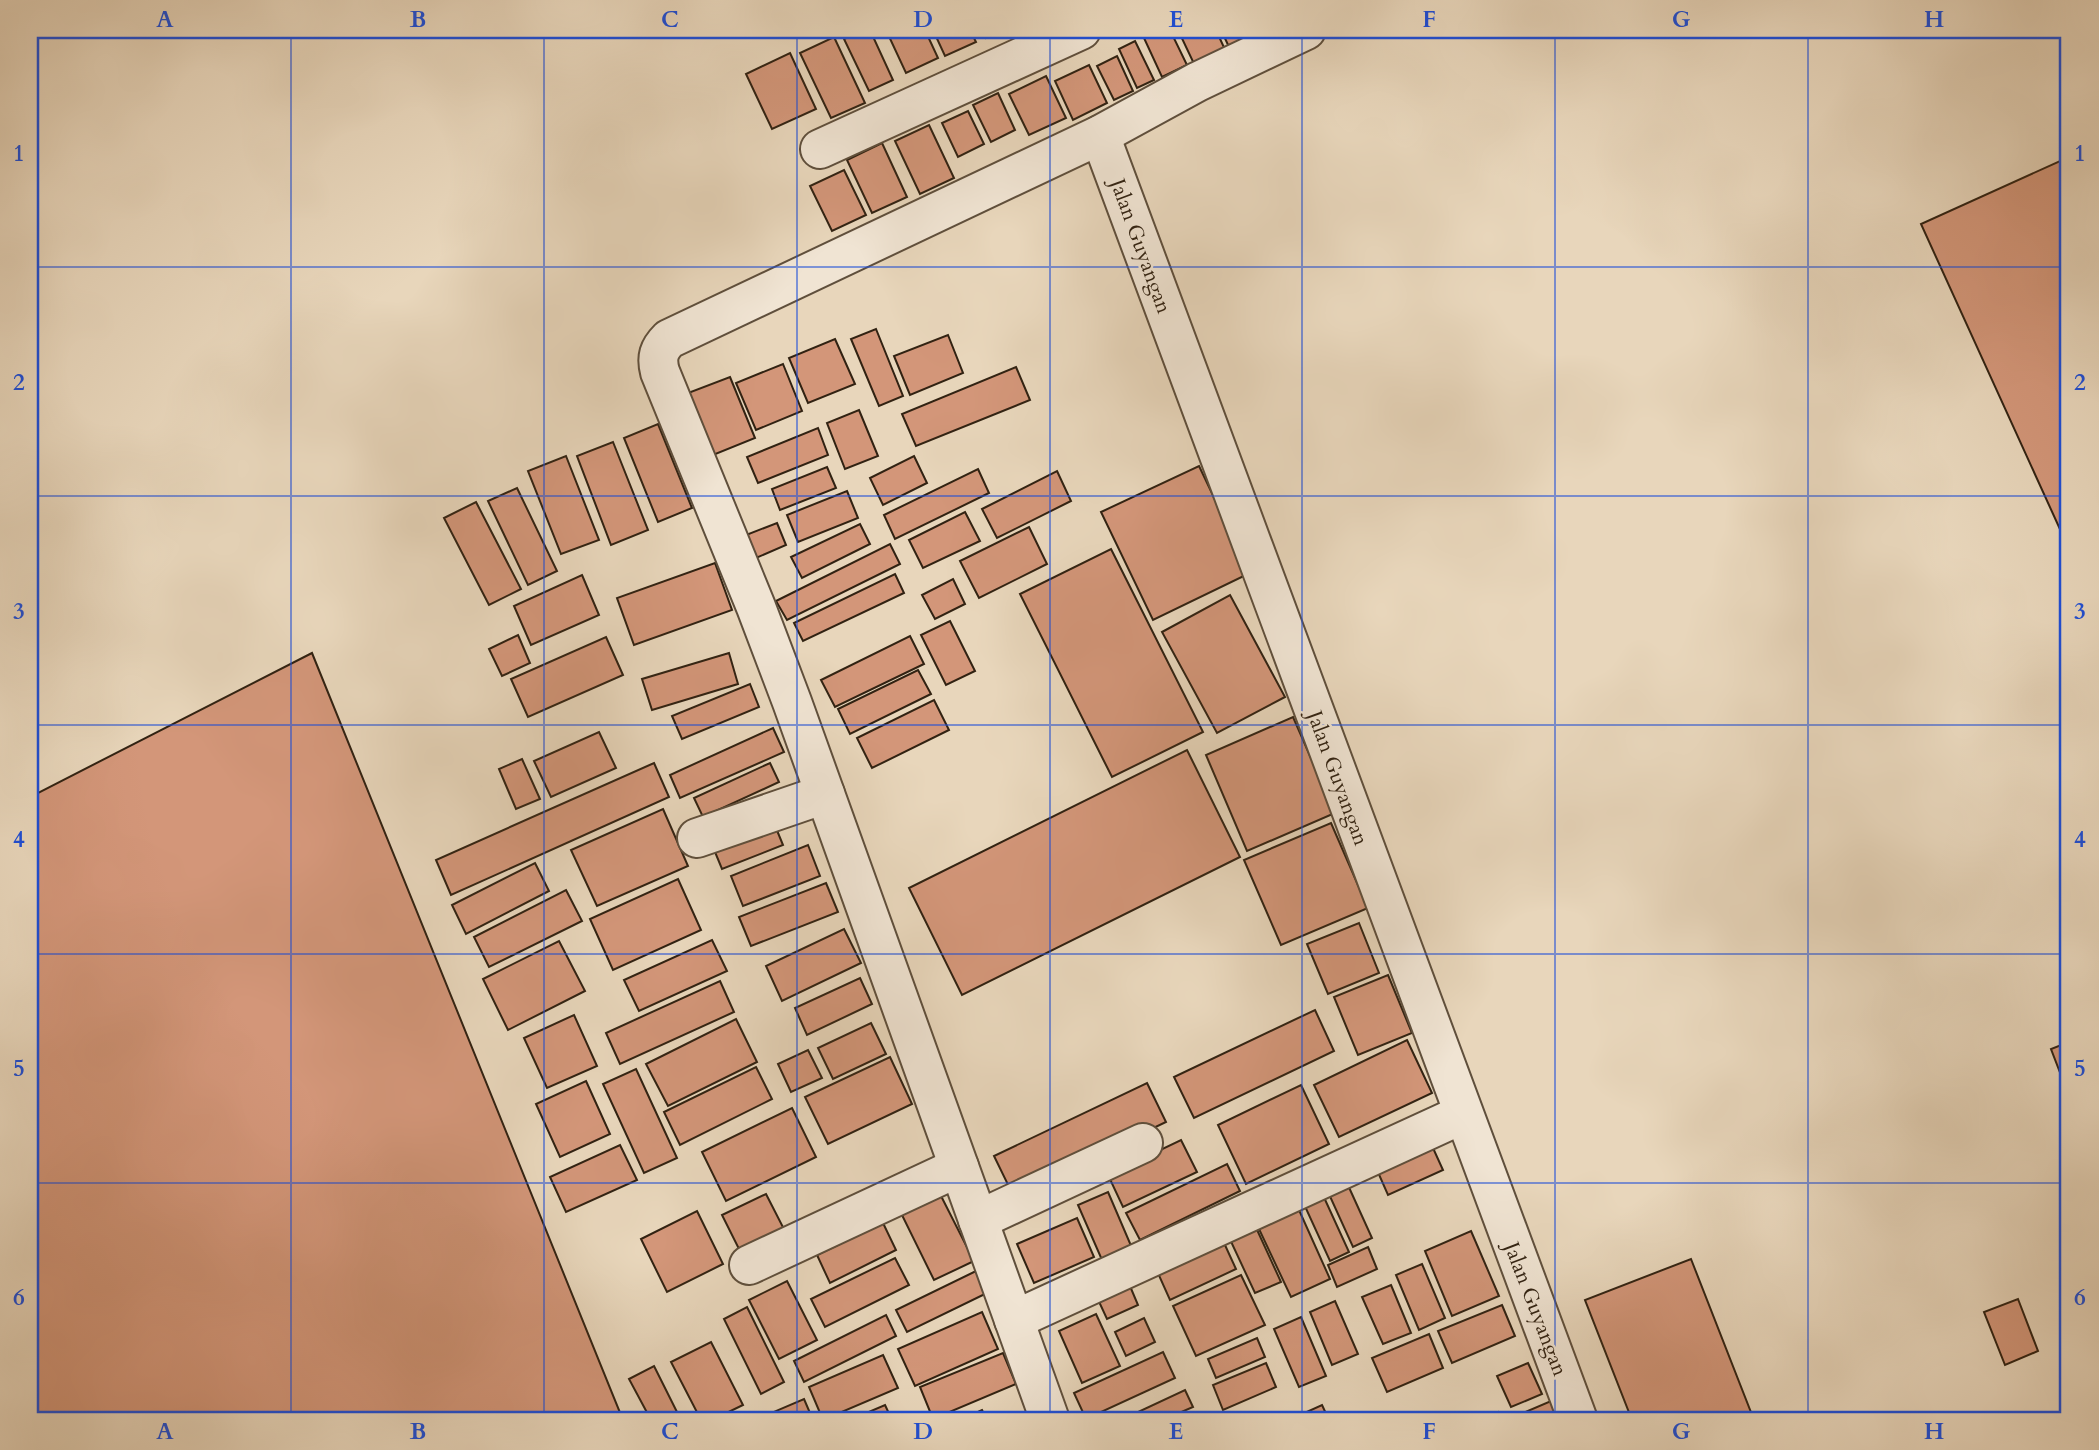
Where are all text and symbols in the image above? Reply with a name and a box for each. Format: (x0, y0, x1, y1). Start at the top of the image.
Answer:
text: A (156, 4, 174, 35)
text: B (410, 4, 426, 35)
text: C (661, 4, 679, 35)
text: D (913, 4, 933, 35)
text: E (1169, 4, 1183, 35)
text: F (1422, 4, 1436, 35)
text: G (1672, 4, 1691, 35)
text: H (1924, 4, 1944, 35)
text: 1 (13, 138, 25, 169)
text: 1 (2074, 138, 2086, 169)
street label: Jalan Guyangan (1102, 172, 1178, 318)
text: 2 (13, 367, 25, 398)
text: 2 (2074, 367, 2086, 398)
text: 3 (13, 596, 25, 627)
text: 3 (2074, 596, 2086, 627)
street label: Jalan Guyangan (1299, 704, 1375, 850)
text: 4 (13, 824, 25, 855)
text: 4 (2074, 824, 2086, 855)
text: 5 (13, 1053, 25, 1084)
text: 5 (2074, 1053, 2086, 1084)
street label: Jalan Guyangan (1496, 1235, 1574, 1380)
text: 6 (13, 1282, 25, 1313)
text: 6 (2074, 1282, 2086, 1313)
text: A (156, 1416, 174, 1447)
text: B (410, 1416, 426, 1447)
text: C (661, 1416, 679, 1447)
text: D (913, 1416, 933, 1447)
text: E (1169, 1416, 1183, 1447)
text: F (1422, 1416, 1436, 1447)
text: G (1672, 1416, 1691, 1447)
text: H (1924, 1416, 1944, 1447)

